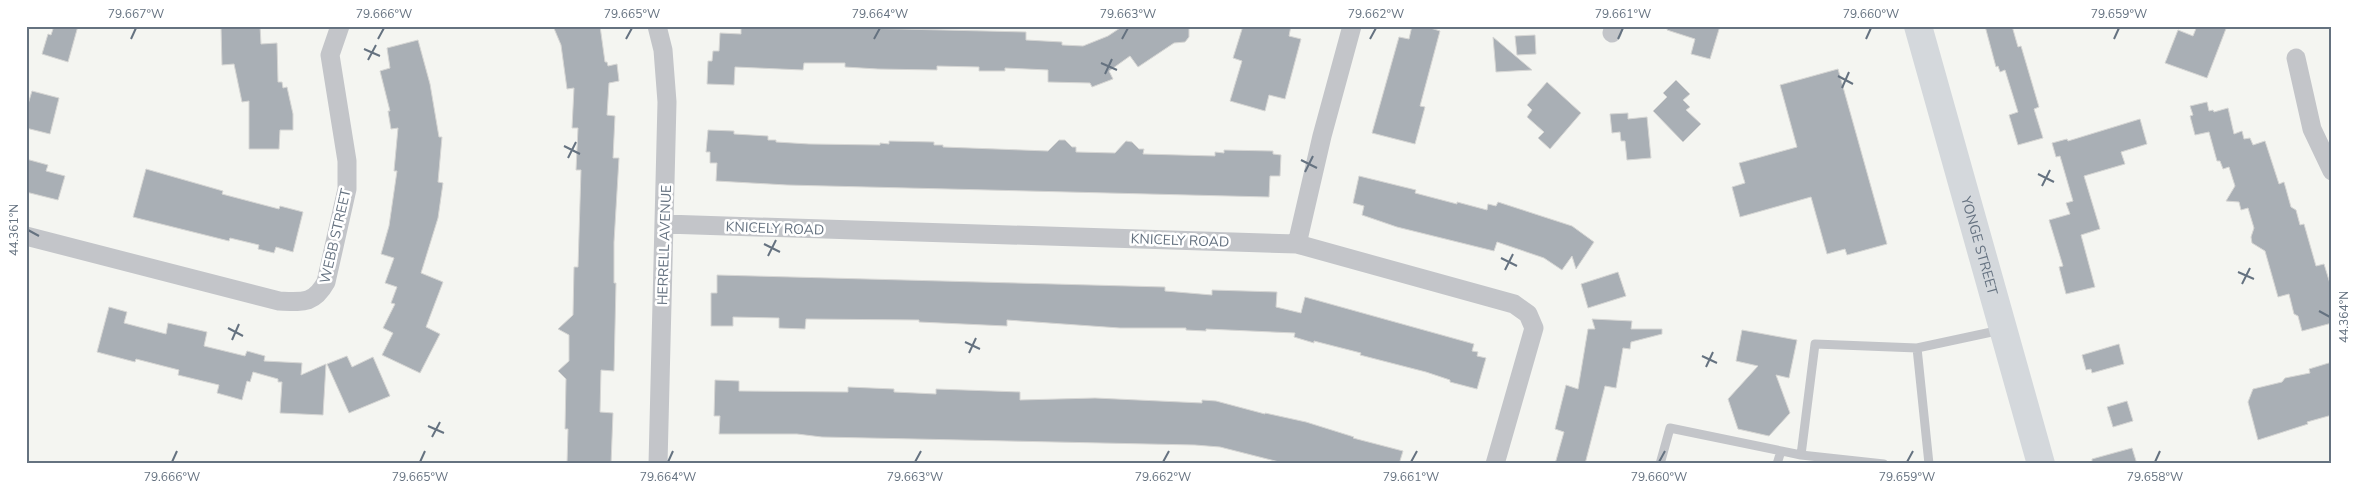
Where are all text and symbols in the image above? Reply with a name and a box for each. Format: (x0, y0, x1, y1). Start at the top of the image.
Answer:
text: 79.667°W (108, 6, 164, 22)
text: 79.666°W (356, 6, 412, 22)
text: 79.665°W (604, 6, 660, 22)
text: 79.664°W (852, 6, 908, 22)
text: 79.663°W (1100, 6, 1156, 22)
text: 79.662°W (1348, 6, 1404, 22)
text: 79.661°W (1595, 6, 1651, 22)
text: 79.660°W (1843, 6, 1899, 22)
text: 79.659°W (2091, 6, 2147, 22)
street label: HERRELL AVENUE (653, 184, 676, 306)
street label: WEBB STREET (315, 186, 356, 285)
street label: YONGE STREET (1956, 193, 2002, 298)
text: 44.361°N (6, 204, 22, 256)
street label: KNICELY ROAD (725, 217, 825, 240)
street label: KNICELY ROAD (1130, 229, 1230, 252)
text: 44.364°N (2336, 291, 2352, 343)
text: 79.666°W (144, 469, 200, 485)
text: 79.665°W (392, 469, 448, 485)
text: 79.664°W (640, 469, 696, 485)
text: 79.663°W (887, 469, 943, 485)
text: 79.662°W (1135, 469, 1191, 485)
text: 79.661°W (1383, 469, 1439, 485)
text: 79.660°W (1631, 469, 1687, 485)
text: 79.659°W (1879, 469, 1935, 485)
text: 79.658°W (2127, 469, 2183, 485)

